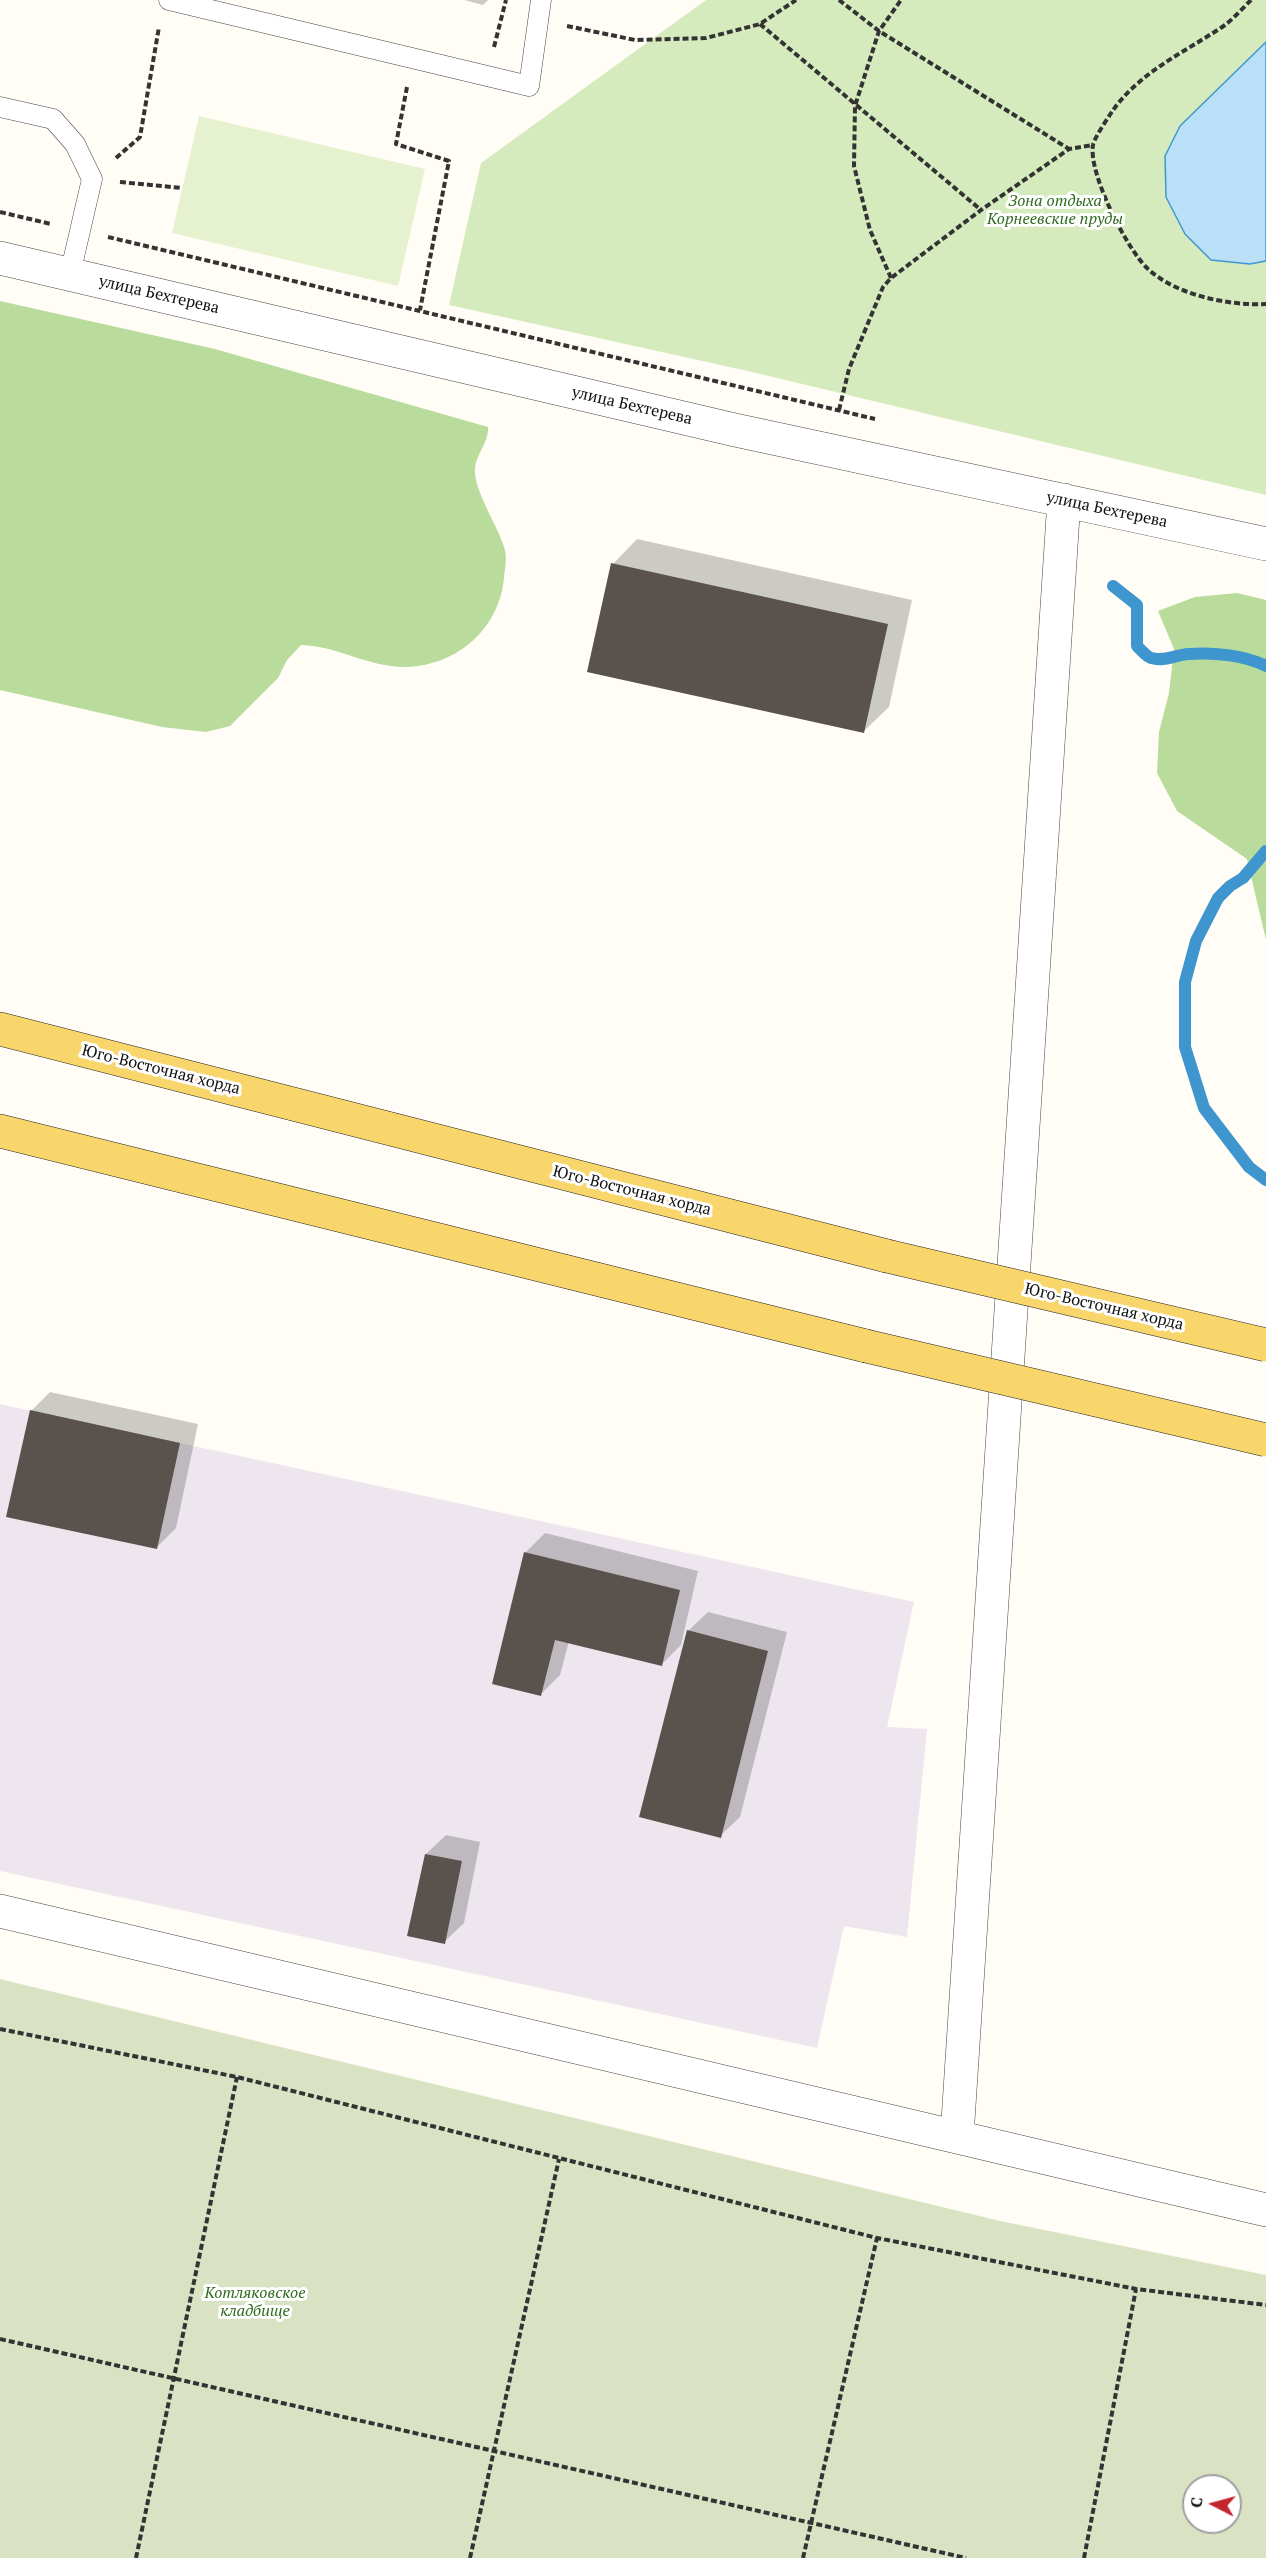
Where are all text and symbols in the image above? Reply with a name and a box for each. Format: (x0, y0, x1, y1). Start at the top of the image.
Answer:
park label: Зона отдыха Корнеевские пруды (987, 191, 1123, 229)
street label: улица Бехтерева (97, 272, 221, 318)
street label: улица Бехтерева (570, 383, 694, 429)
street label: улица Бехтерева (1045, 488, 1169, 532)
street label: Юго-Восточная хорда (80, 1041, 242, 1099)
street label: Юго-Восточная хорда (551, 1162, 713, 1220)
street label: Юго-Восточная хорда (1023, 1279, 1185, 1335)
park label: Котляковское кладбище (204, 2283, 306, 2321)
north arrow (1182, 2474, 1242, 2534)
text: С (1185, 2496, 1208, 2509)

